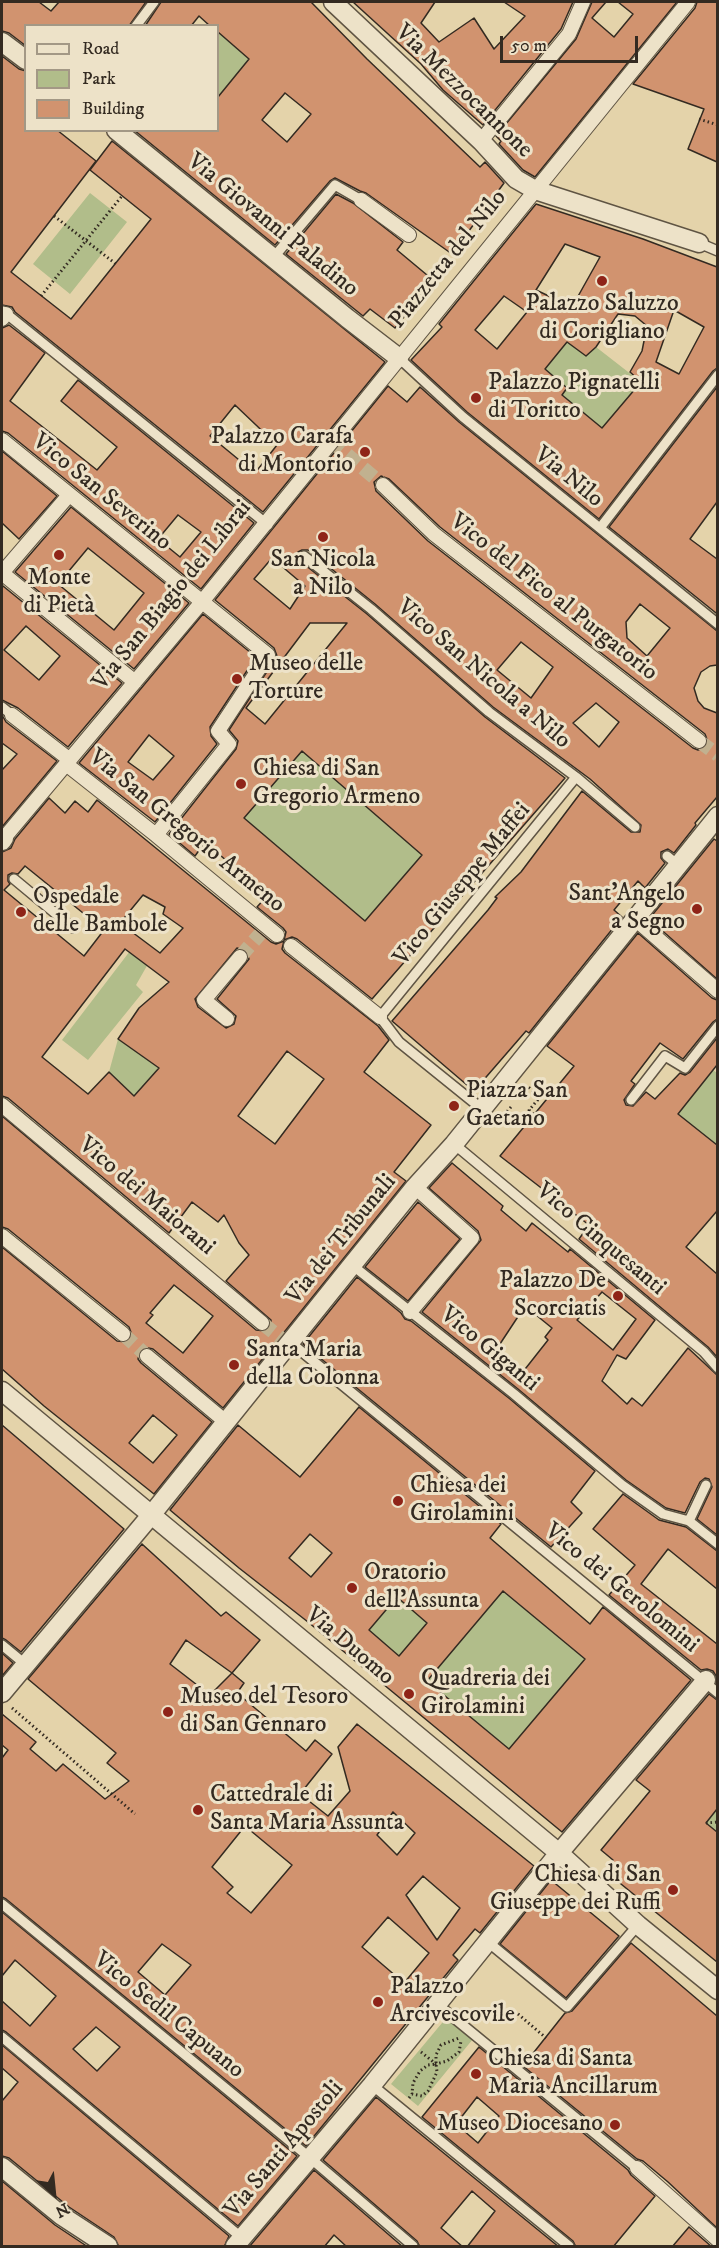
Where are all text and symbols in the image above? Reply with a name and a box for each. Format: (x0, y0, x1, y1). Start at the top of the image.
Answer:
street label: Via Mezzocannone (388, 19, 538, 165)
legend (24, 24, 219, 132)
scale bar (503, 24, 641, 62)
text: 50 m (511, 35, 547, 57)
text: Road (82, 38, 119, 60)
text: Park (82, 68, 116, 90)
text: Building (82, 98, 144, 120)
street label: Via Giovanni Paladino (180, 148, 364, 304)
street label: Piazzetta del Nilo (384, 185, 514, 335)
marker: Palazzo Saluzzo di Corigliano (595, 274, 609, 288)
place label: Palazzo Saluzzo di Corigliano (525, 291, 679, 347)
place label: Palazzo Pignatelli di Toritto (488, 370, 660, 426)
marker: Palazzo Pignatelli di Toritto (469, 391, 483, 405)
place label: Palazzo Carafa di Montorio (211, 424, 353, 480)
street label: Vico San Severino (25, 428, 177, 558)
street label: Via Nilo (528, 441, 608, 515)
marker: Palazzo Carafa di Montorio (358, 445, 372, 459)
street label: Via San Biagio dei Librai (87, 495, 259, 697)
street label: Vico del Fico al Purgatorio (443, 508, 663, 688)
marker: San Nicola a Nilo (316, 530, 330, 544)
place label: San Nicola a Nilo (270, 547, 376, 603)
marker: Monte di Pietà (52, 548, 66, 562)
place label: Monte di Pietà (23, 565, 95, 621)
street label: Vico San Nicola a Nilo (390, 594, 576, 756)
place label: Museo delle Torture (249, 651, 363, 707)
marker: Museo delle Torture (230, 672, 244, 686)
street label: Via San Gregorio Armeno (82, 744, 290, 920)
place label: Chiesa di San Gregorio Armeno (253, 756, 420, 812)
marker: Chiesa di San Gregorio Armeno (234, 777, 248, 791)
street label: Vico Giuseppe Maffei (388, 798, 538, 972)
place label: Sant'Angelo a Segno (569, 881, 685, 937)
place label: Ospedale delle Bambole (33, 884, 168, 940)
marker: Sant'Angelo a Segno (690, 902, 704, 916)
marker: Ospedale delle Bambole (14, 905, 28, 919)
place label: Piazza San Gaetano (466, 1078, 568, 1134)
marker: Piazza San Gaetano (447, 1099, 461, 1113)
street label: Vico dei Maiorani (72, 1132, 220, 1262)
street label: Via dei Tribunali (281, 1169, 403, 1311)
street label: Vico Cinquesanti (529, 1177, 671, 1303)
place label: Palazzo De Scorciatis (499, 1268, 606, 1324)
marker: Palazzo De Scorciatis (611, 1289, 625, 1303)
street label: Vico Giganti (434, 1301, 544, 1399)
place label: Santa Maria della Colonna (246, 1337, 379, 1393)
marker: Santa Maria della Colonna (227, 1358, 241, 1372)
place label: Chiesa dei Girolamini (410, 1473, 514, 1529)
marker: Chiesa dei Girolamini (391, 1494, 405, 1508)
street label: Vico dei Gerolomini (538, 1518, 704, 1660)
place label: Oratorio dell'Assunta (364, 1560, 479, 1616)
marker: Oratorio dell'Assunta (345, 1581, 359, 1595)
street label: Via Duomo (299, 1601, 399, 1693)
place label: Quadreria dei Girolamini (421, 1666, 550, 1722)
place label: Museo del Tesoro di San Gennaro (180, 1684, 348, 1740)
marker: Quadreria dei Girolamini (402, 1687, 416, 1701)
marker: Museo del Tesoro di San Gennaro (161, 1705, 175, 1719)
place label: Cattedrale di Santa Maria Assunta (210, 1782, 404, 1838)
marker: Cattedrale di Santa Maria Assunta (191, 1803, 205, 1817)
place label: Chiesa di San Giuseppe dei Ruffi (490, 1862, 661, 1918)
marker: Chiesa di San Giuseppe dei Ruffi (666, 1883, 680, 1897)
street label: Vico Sedil Capuano (87, 1946, 249, 2086)
place label: Palazzo Arcivescovile (390, 1974, 515, 2030)
marker: Palazzo Arcivescovile (371, 1995, 385, 2009)
place label: Chiesa di Santa Maria Ancillarum (488, 2046, 658, 2102)
marker: Chiesa di Santa Maria Ancillarum (469, 2067, 483, 2081)
street label: Via Santi Apostoli (219, 2075, 351, 2225)
place label: Museo Diocesano (437, 2111, 603, 2139)
marker: Museo Diocesano (608, 2118, 622, 2132)
north arrow (24, 2164, 84, 2224)
text: N (52, 2198, 73, 2222)

